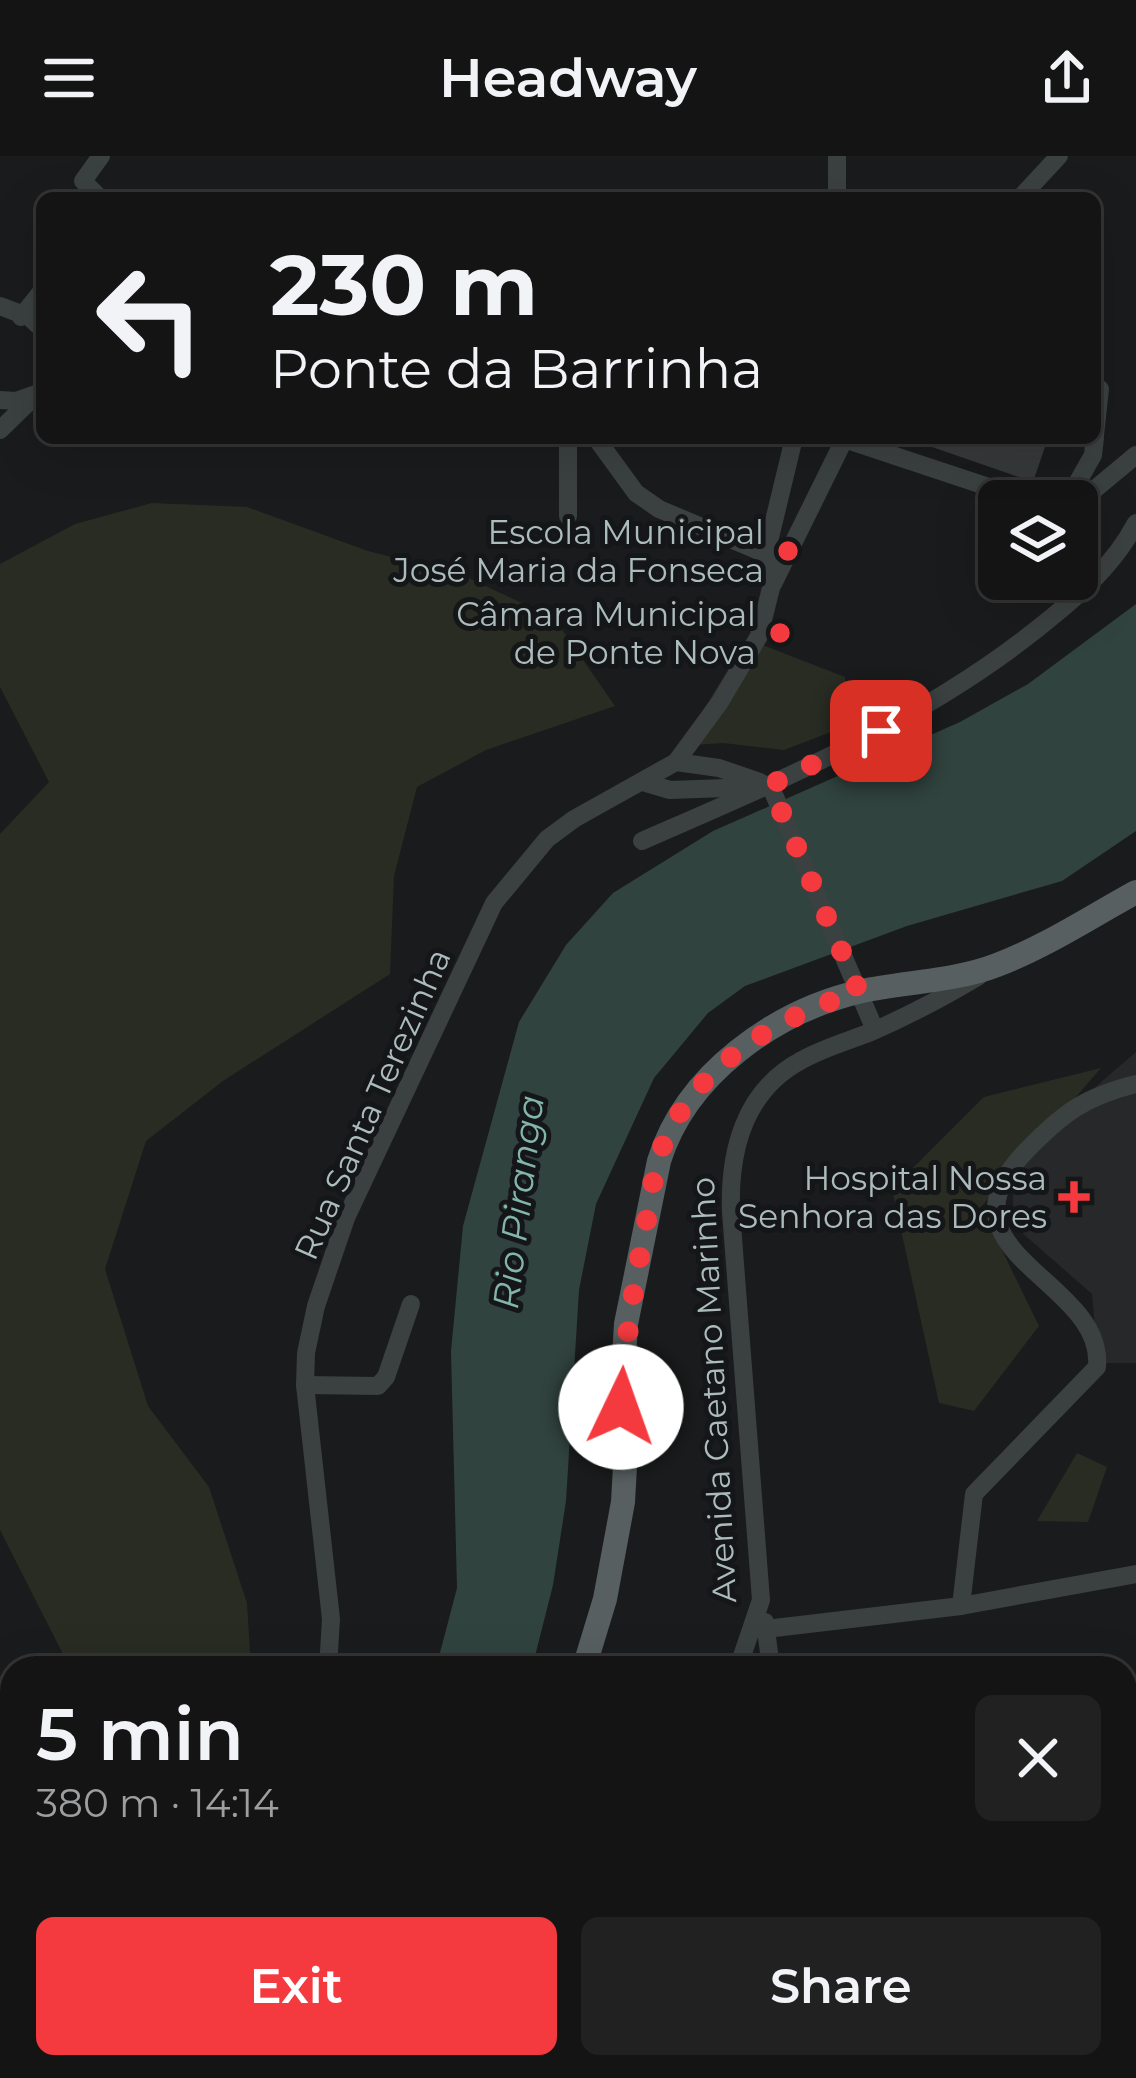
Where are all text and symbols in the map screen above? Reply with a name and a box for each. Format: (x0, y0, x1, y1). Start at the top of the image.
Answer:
icon: menu (36, 45, 102, 111)
text: Headway (439, 45, 697, 111)
icon: share (1034, 45, 1100, 111)
text: 230 m (270, 234, 538, 336)
icon: left (72, 240, 228, 396)
text: Ponte da Barrinha (270, 336, 763, 402)
map controls (978, 480, 1098, 600)
button: layers (978, 480, 1098, 600)
place label: Escola Municipal José Maria da Fonseca (392, 512, 764, 590)
marker: Escola Municipal José Maria da Fonseca (775, 538, 801, 564)
place label: Câmara Municipal de Ponte Nova (456, 594, 756, 672)
marker: Câmara Municipal de Ponte Nova (767, 620, 793, 646)
pin (830, 680, 932, 782)
icon: arrive (848, 698, 914, 764)
street label: Rua Santa Terezinha (285, 942, 459, 1266)
water label: Rio Piranga (483, 1093, 553, 1311)
place label: Hospital Nossa Senhora das Dores (738, 1158, 1047, 1236)
street label: Avenida Caetano Marinho (682, 1176, 744, 1604)
marker: Hospital Nossa Senhora das Dores (1058, 1181, 1090, 1213)
position arrow (558, 1344, 684, 1470)
text: 5 min (36, 1690, 244, 1778)
button: close (975, 1695, 1101, 1821)
text: 380 m · 14:14 (36, 1779, 279, 1827)
button: Exit (36, 1917, 557, 2055)
button: Share (581, 1917, 1101, 2055)

